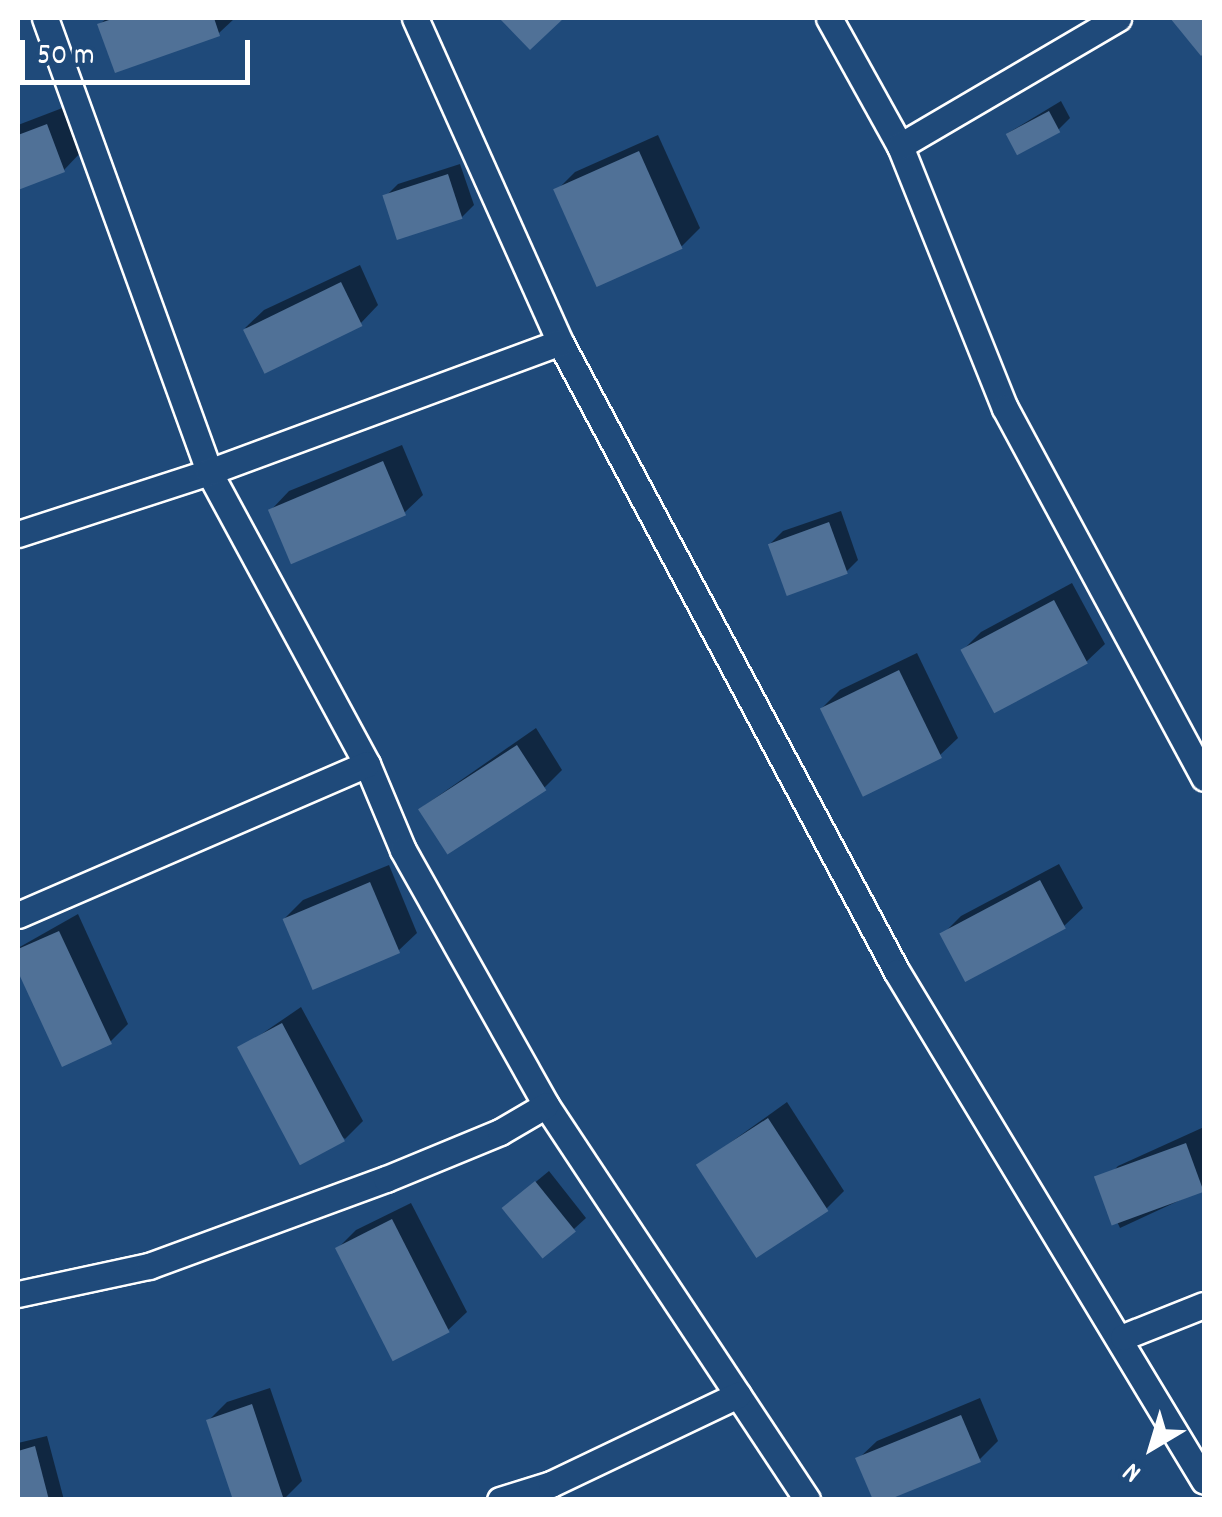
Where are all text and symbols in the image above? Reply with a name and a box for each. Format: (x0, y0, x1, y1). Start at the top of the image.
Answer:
scale bar (25, 20, 255, 82)
text: 50 m (37, 36, 95, 79)
north arrow (1102, 1397, 1202, 1497)
text: N (1116, 1451, 1151, 1491)

